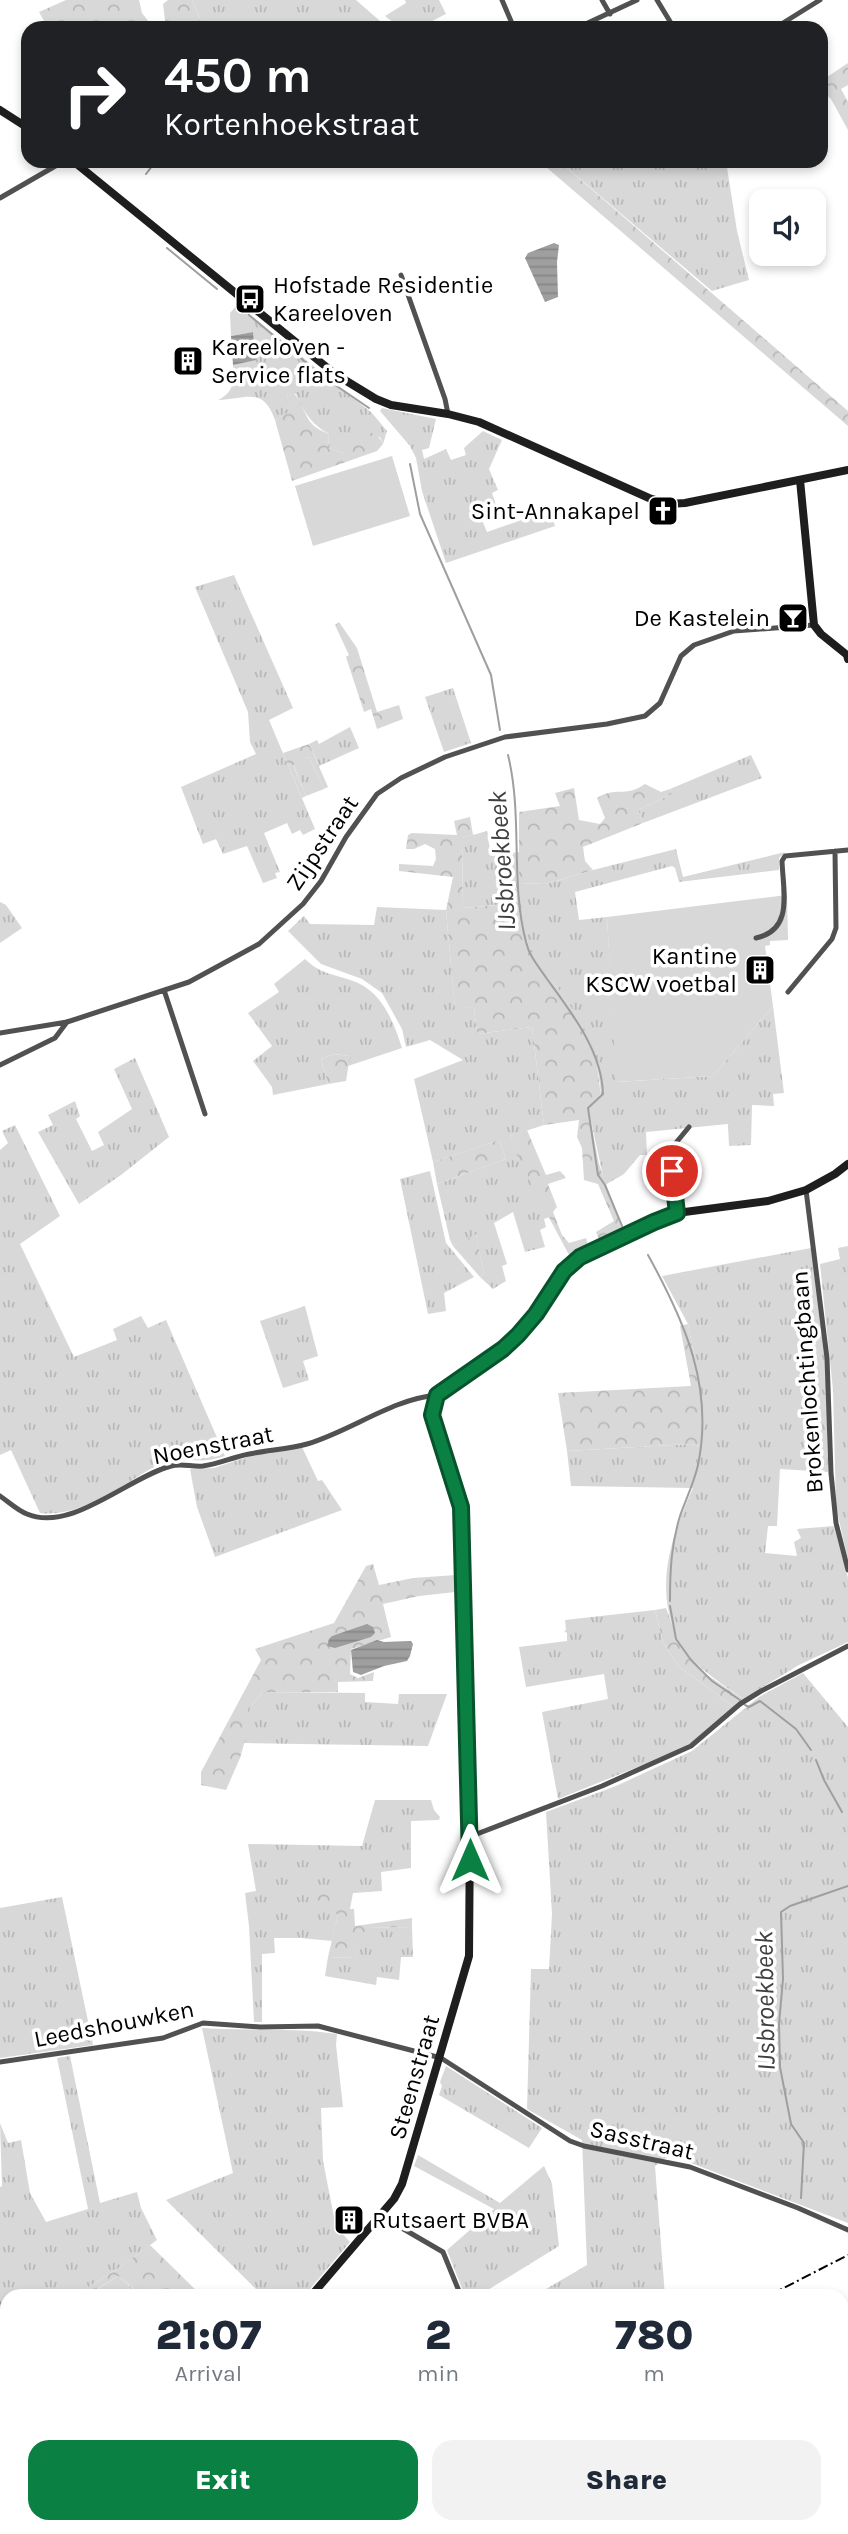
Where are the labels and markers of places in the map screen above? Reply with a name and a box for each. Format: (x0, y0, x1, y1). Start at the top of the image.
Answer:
place label: Hofstade Residentie Kareeloven (273, 271, 493, 327)
bus stop icon: Hofstade Residentie Kareeloven (233, 282, 267, 316)
place label: Kareeloven - Service flats (211, 333, 346, 389)
building icon: Kareeloven - Service flats (171, 344, 205, 378)
church icon: Sint-Annakapel (646, 494, 680, 528)
place label: Sint-Annakapel (471, 497, 640, 525)
bar icon: De Kastelein (776, 601, 810, 635)
place label: De Kastelein (634, 604, 770, 632)
place label: Kantine KSCW voetbal (585, 942, 737, 998)
building icon: Kantine KSCW voetbal (743, 953, 777, 987)
pin (642, 1141, 702, 1201)
building icon: Rutsaert BVBA (332, 2203, 366, 2237)
place label: Rutsaert BVBA (372, 2206, 529, 2234)

